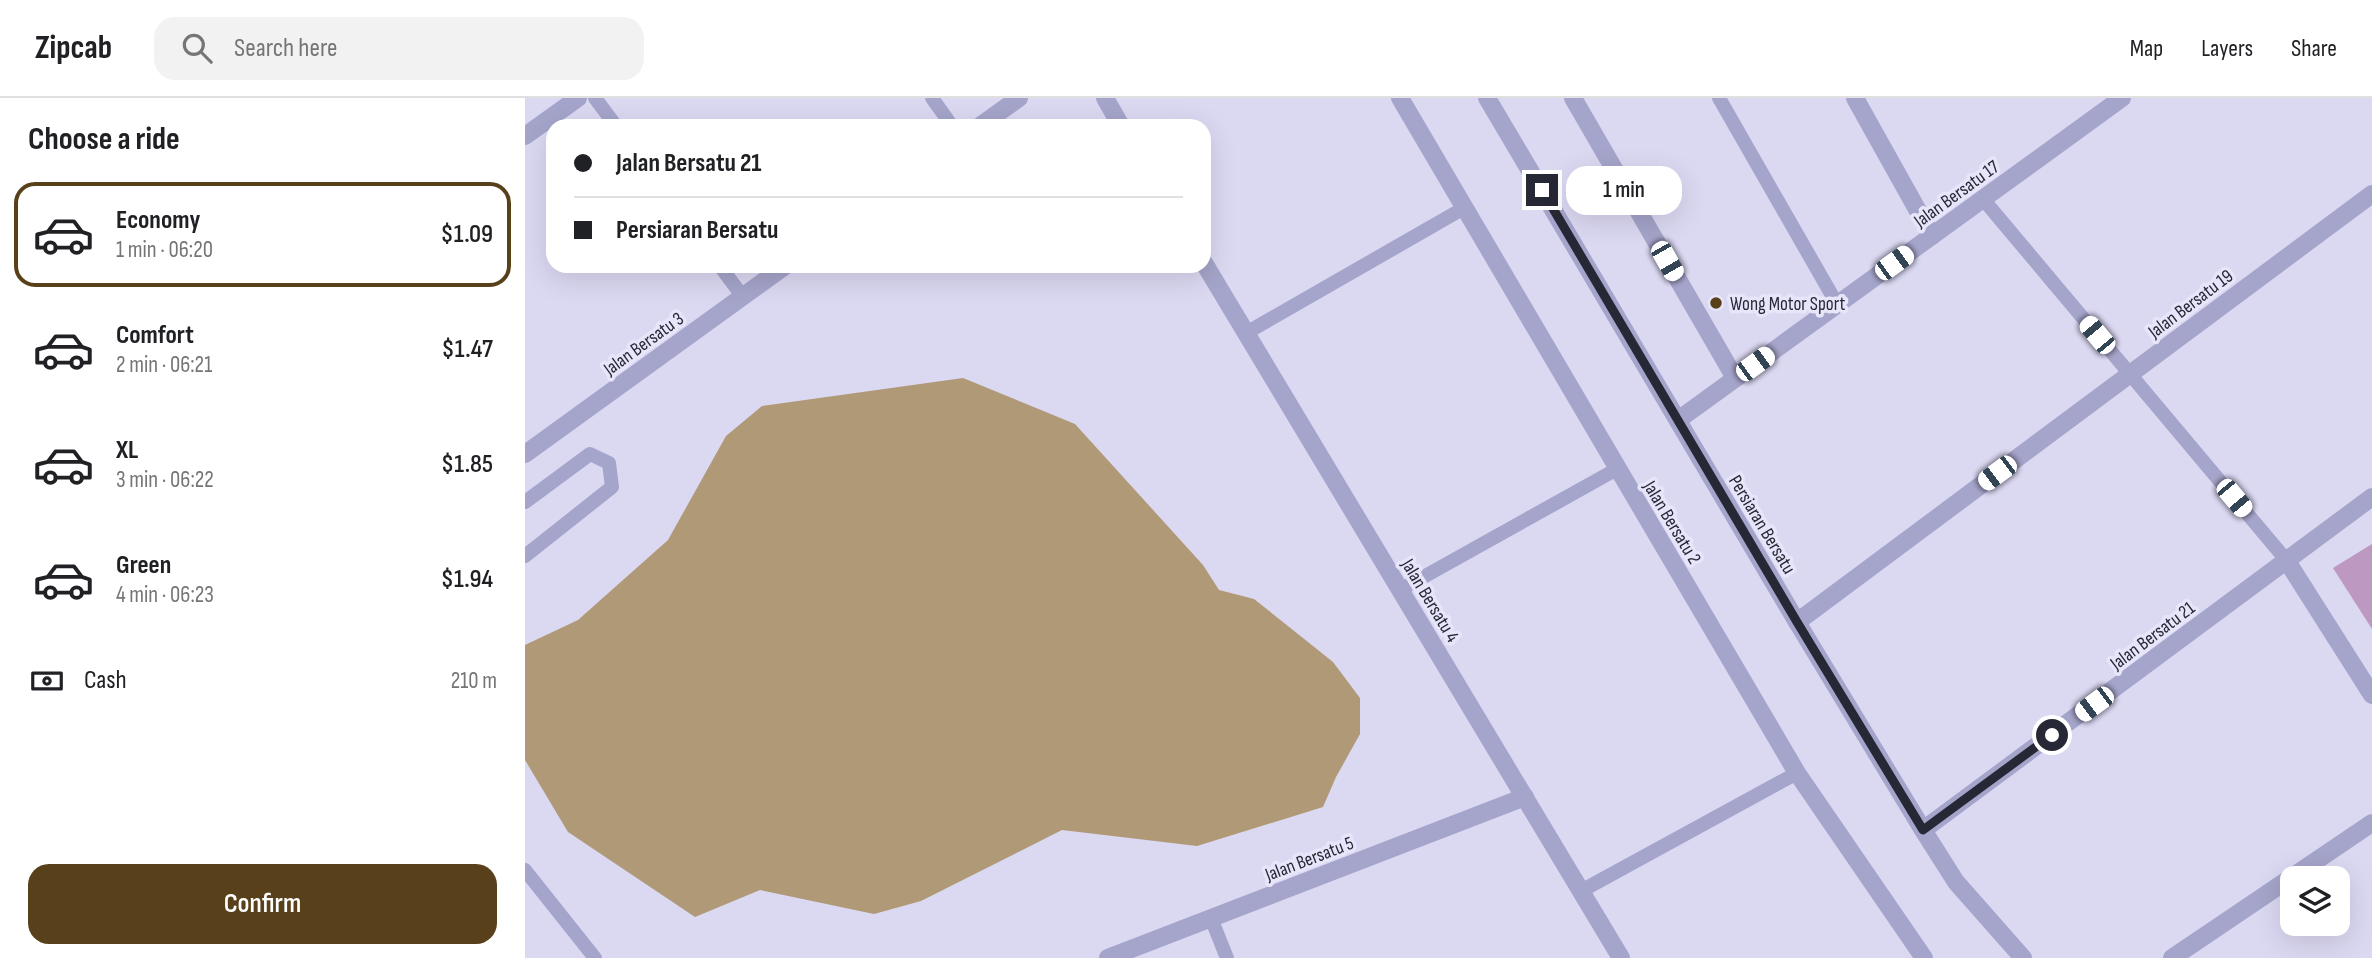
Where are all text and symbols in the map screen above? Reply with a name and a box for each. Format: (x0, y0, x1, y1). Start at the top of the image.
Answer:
search box (154, 17, 644, 80)
text: Zipcab (35, 28, 112, 68)
icon: search (178, 29, 216, 67)
text: Search here (234, 33, 337, 64)
text: Map (2130, 34, 2163, 63)
text: Layers (2201, 34, 2253, 63)
text: Share (2291, 34, 2337, 63)
text: Choose a ride (28, 120, 180, 159)
text: Jalan Bersatu 21 (616, 148, 762, 179)
street label: Jalan Bersatu 17 (1909, 155, 2004, 233)
callout: 1 min (1567, 166, 1682, 214)
route end (1526, 174, 1558, 206)
text: 1 min (1603, 176, 1645, 204)
icon: car (32, 203, 95, 266)
text: Economy (116, 205, 200, 236)
text: Persiaran Bersatu (616, 215, 778, 246)
text: $1.09 (441, 219, 493, 250)
text: 1 min · 06:20 (116, 236, 213, 264)
car (1648, 238, 1687, 284)
car (1871, 242, 1918, 284)
street label: Jalan Bersatu 19 (2143, 265, 2238, 344)
place label: Wong Motor Sport (1730, 293, 1845, 316)
marker: Wong Motor Sport (1708, 295, 1724, 311)
street label: Jalan Bersatu 3 (599, 307, 688, 382)
car (2076, 312, 2119, 358)
icon: car (32, 318, 95, 381)
text: Comfort (116, 320, 194, 351)
text: $1.47 (442, 334, 493, 365)
car (1732, 343, 1779, 385)
text: 2 min · 06:21 (116, 351, 212, 379)
icon: car (32, 433, 95, 496)
text: XL (116, 435, 138, 466)
text: $1.85 (441, 449, 493, 480)
car (1974, 452, 2021, 494)
text: 3 min · 06:22 (116, 466, 214, 494)
street label: Persiaran Bersatu (1723, 471, 1800, 578)
car (2213, 475, 2256, 521)
street label: Jalan Bersatu 2 (1637, 476, 1706, 569)
icon: car (32, 548, 95, 611)
text: Green (116, 550, 171, 581)
street label: Jalan Bersatu 4 (1395, 554, 1464, 647)
text: $1.94 (441, 564, 493, 595)
text: 4 min · 06:23 (116, 581, 214, 609)
street label: Jalan Bersatu 21 (2105, 597, 2200, 676)
icon: cash (28, 662, 66, 700)
text: Cash (84, 665, 127, 696)
text: 210 m (451, 667, 497, 695)
car (2071, 683, 2118, 725)
route start (2036, 719, 2068, 751)
street label: Jalan Bersatu 5 (1261, 832, 1357, 887)
button: Confirm (28, 864, 497, 944)
map controls (2280, 866, 2350, 936)
button: layers (2280, 866, 2350, 936)

